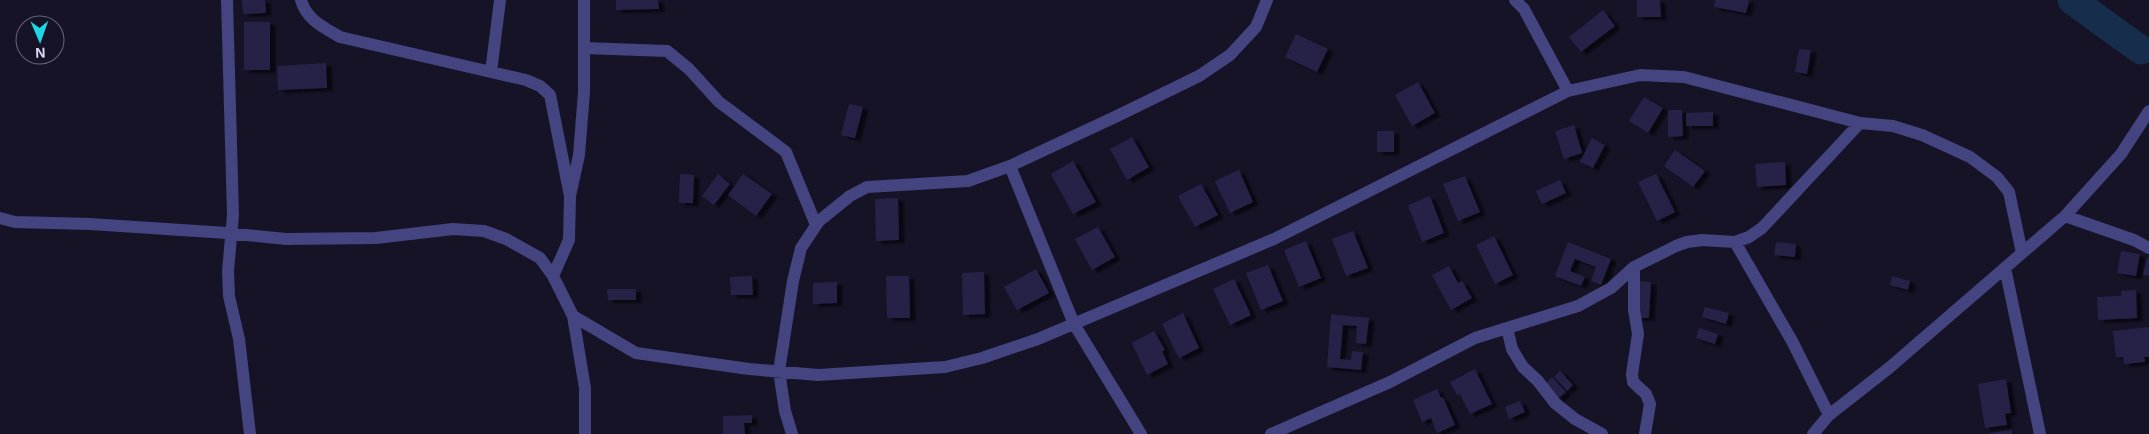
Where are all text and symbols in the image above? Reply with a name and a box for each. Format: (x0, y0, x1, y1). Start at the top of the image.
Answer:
north arrow (15, 15, 65, 65)
text: N (35, 45, 46, 61)

